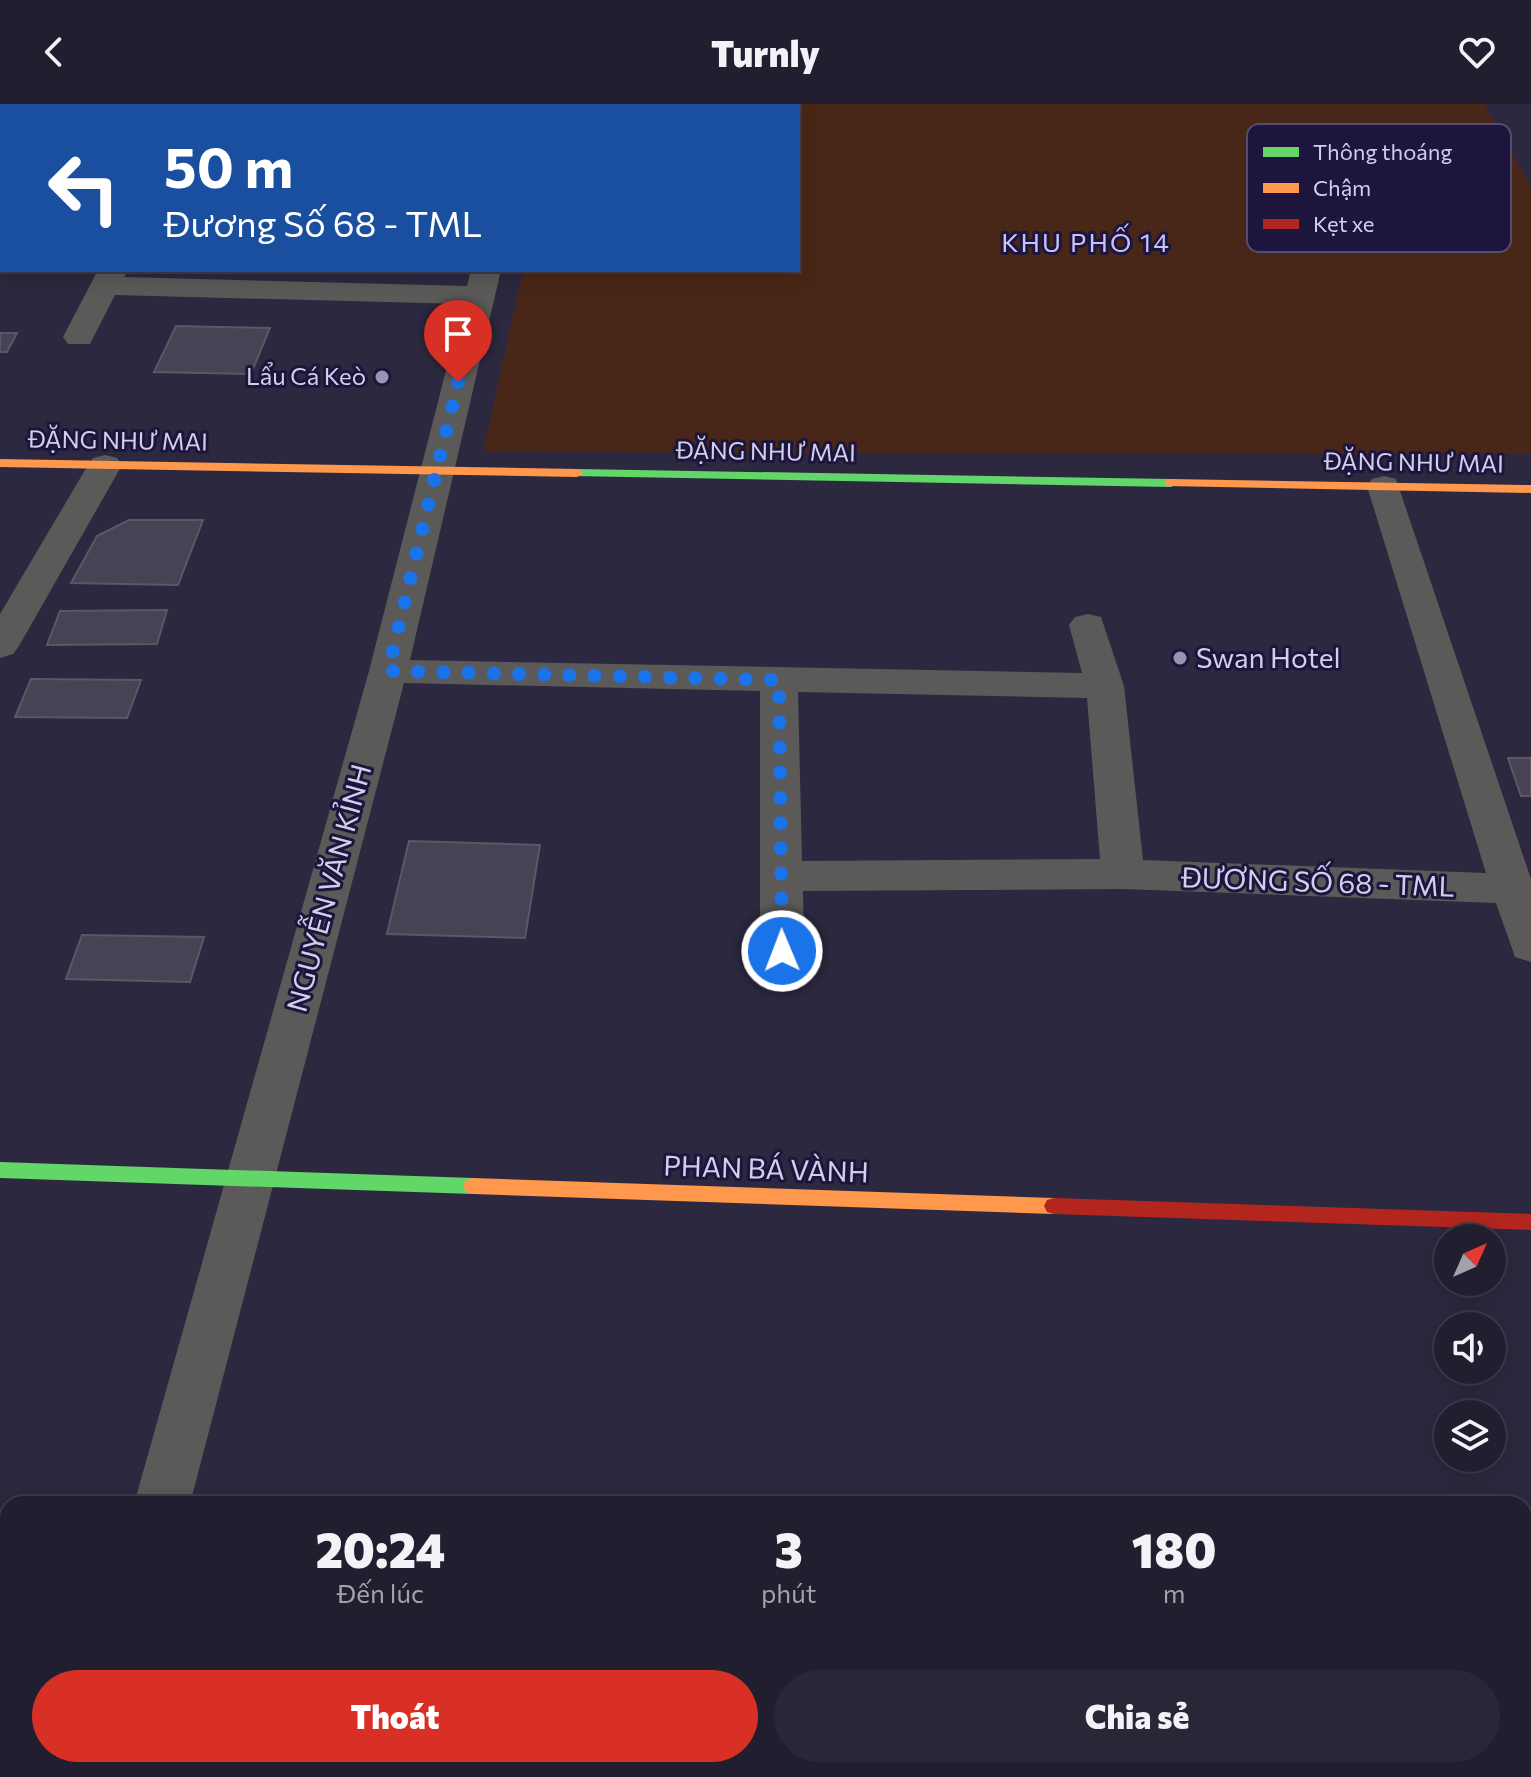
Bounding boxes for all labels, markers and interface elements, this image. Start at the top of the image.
icon: back [32,30,76,74]
text: Turnly [711,30,820,74]
icon: heart [1455,30,1499,74]
legend [1247,124,1511,252]
text: 50 m [164,131,293,200]
icon: left [32,136,136,240]
text: Thông thoáng [1313,138,1452,165]
text: Chậm [1313,174,1371,201]
text: Đương Số 68 - TML [164,200,482,244]
text: Kẹt xe [1313,210,1374,237]
district label: KHU PHỐ 14 [1001,223,1171,257]
pin [424,300,492,382]
icon: arrive [436,312,480,356]
place label: Lẩu Cá Keò [246,361,366,390]
marker: Lẩu Cá Keò [373,368,391,386]
street label: ĐẶNG NHƯ MAI [27,423,208,456]
street label: ĐẶNG NHƯ MAI [675,434,856,467]
street label: ĐẶNG NHƯ MAI [1323,445,1504,478]
place label: Swan Hotel [1196,640,1341,674]
marker: Swan Hotel [1171,649,1189,667]
street label: NGUYỄN VĂN KỈNH [276,759,377,1015]
street label: ĐƯƠNG SỐ 68 - TML [1180,856,1455,903]
position arrow [740,909,824,993]
street label: PHAN BÁ VÀNH [663,1147,869,1189]
north arrow [1434,1224,1506,1296]
map controls [1434,1224,1506,1472]
button: sound [1434,1312,1506,1384]
button: layers [1434,1400,1506,1472]
text: 20:24 [315,1519,445,1578]
text: 3 [775,1519,803,1578]
text: 180 [1132,1519,1216,1578]
text: Đến lúc [337,1577,424,1608]
text: phút [761,1577,816,1608]
text: m [1163,1577,1186,1608]
button: Thoát [32,1670,758,1762]
button: Chia sẻ [774,1670,1500,1762]

